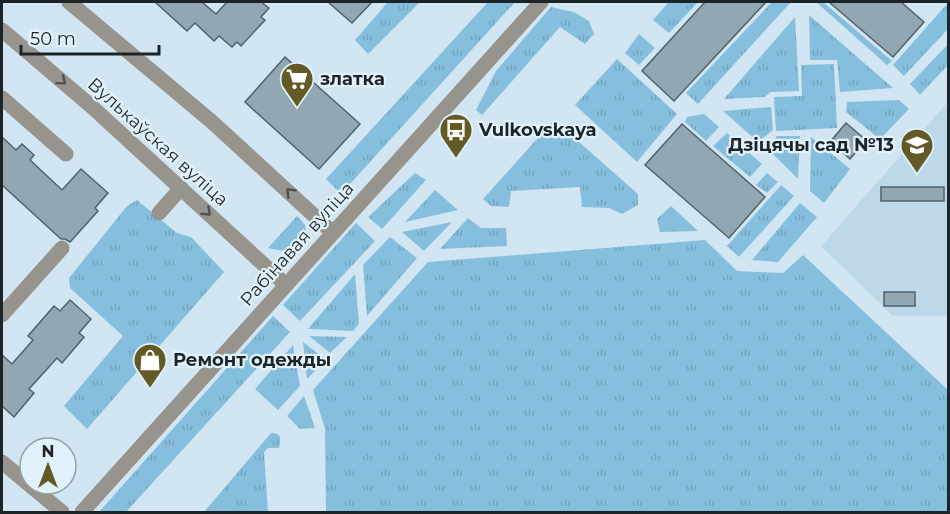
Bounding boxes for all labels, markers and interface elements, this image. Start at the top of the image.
scale bar [21,18,159,56]
text: 50 m [30,28,76,50]
supermarket icon: златка [279,61,315,108]
place label: златка [320,68,385,90]
street label: Вулькаўская вуліца [83,73,233,211]
one-way arrow [55,74,66,85]
bus stop icon: Vulkovskaya [438,112,474,159]
place label: Vulkovskaya [478,119,597,141]
school or university icon: Дзіцячы сад №13 [899,127,935,174]
place label: Дзіцячы сад №13 [728,134,894,156]
street label: Рабінавая вуліца [236,178,358,310]
one-way arrow [286,189,297,200]
one-way arrow [200,205,211,216]
shop icon: Ремонт одежды [132,342,168,389]
place label: Ремонт одежды [173,349,331,371]
north arrow [18,436,78,496]
text: N [42,442,54,461]

